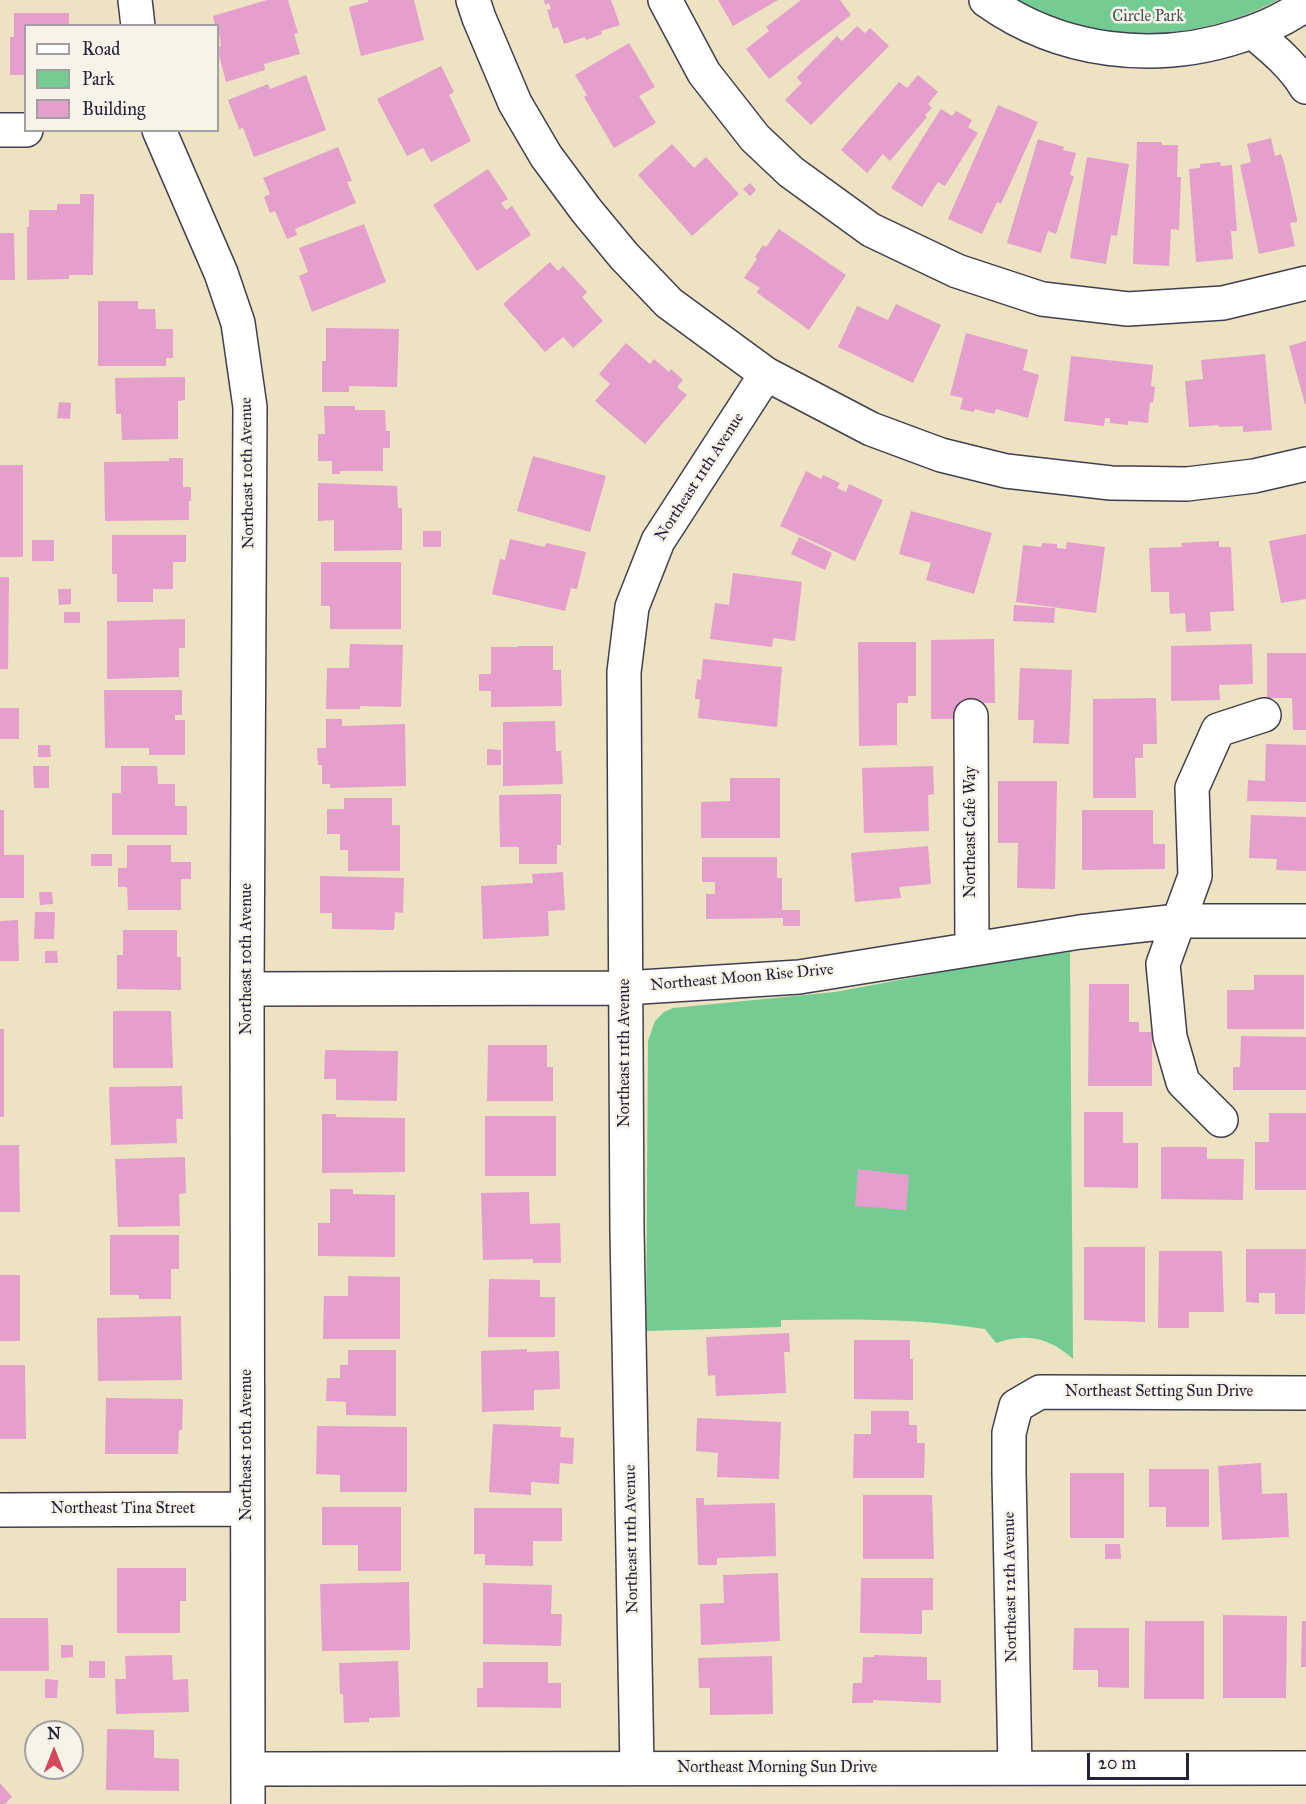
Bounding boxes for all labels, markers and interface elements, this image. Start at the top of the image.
park label: Circle Park [1112,7,1184,27]
legend [24,24,219,132]
text: Road [82,38,120,60]
text: Park [82,68,115,90]
text: Building [82,98,145,120]
street label: Northeast 10th Avenue [237,397,259,549]
street label: Northeast 11th Avenue [651,409,749,545]
street label: Northeast Cafe Way [961,766,981,898]
street label: Northeast 10th Avenue [237,883,257,1035]
street label: Northeast Moon Rise Drive [650,960,834,996]
street label: Northeast 11th Avenue [615,979,635,1127]
street label: Northeast 10th Avenue [237,1369,257,1521]
street label: Northeast Setting Sun Drive [1065,1382,1253,1402]
street label: Northeast 11th Avenue [621,1464,643,1614]
street label: Northeast Tina Street [51,1499,195,1519]
street label: Northeast 12th Avenue [1000,1512,1022,1662]
north arrow [24,1720,84,1780]
text: N [47,1724,61,1743]
scale bar [1090,1741,1192,1779]
text: 20 m [1098,1752,1136,1774]
street label: Northeast Morning Sun Drive [677,1758,877,1778]

